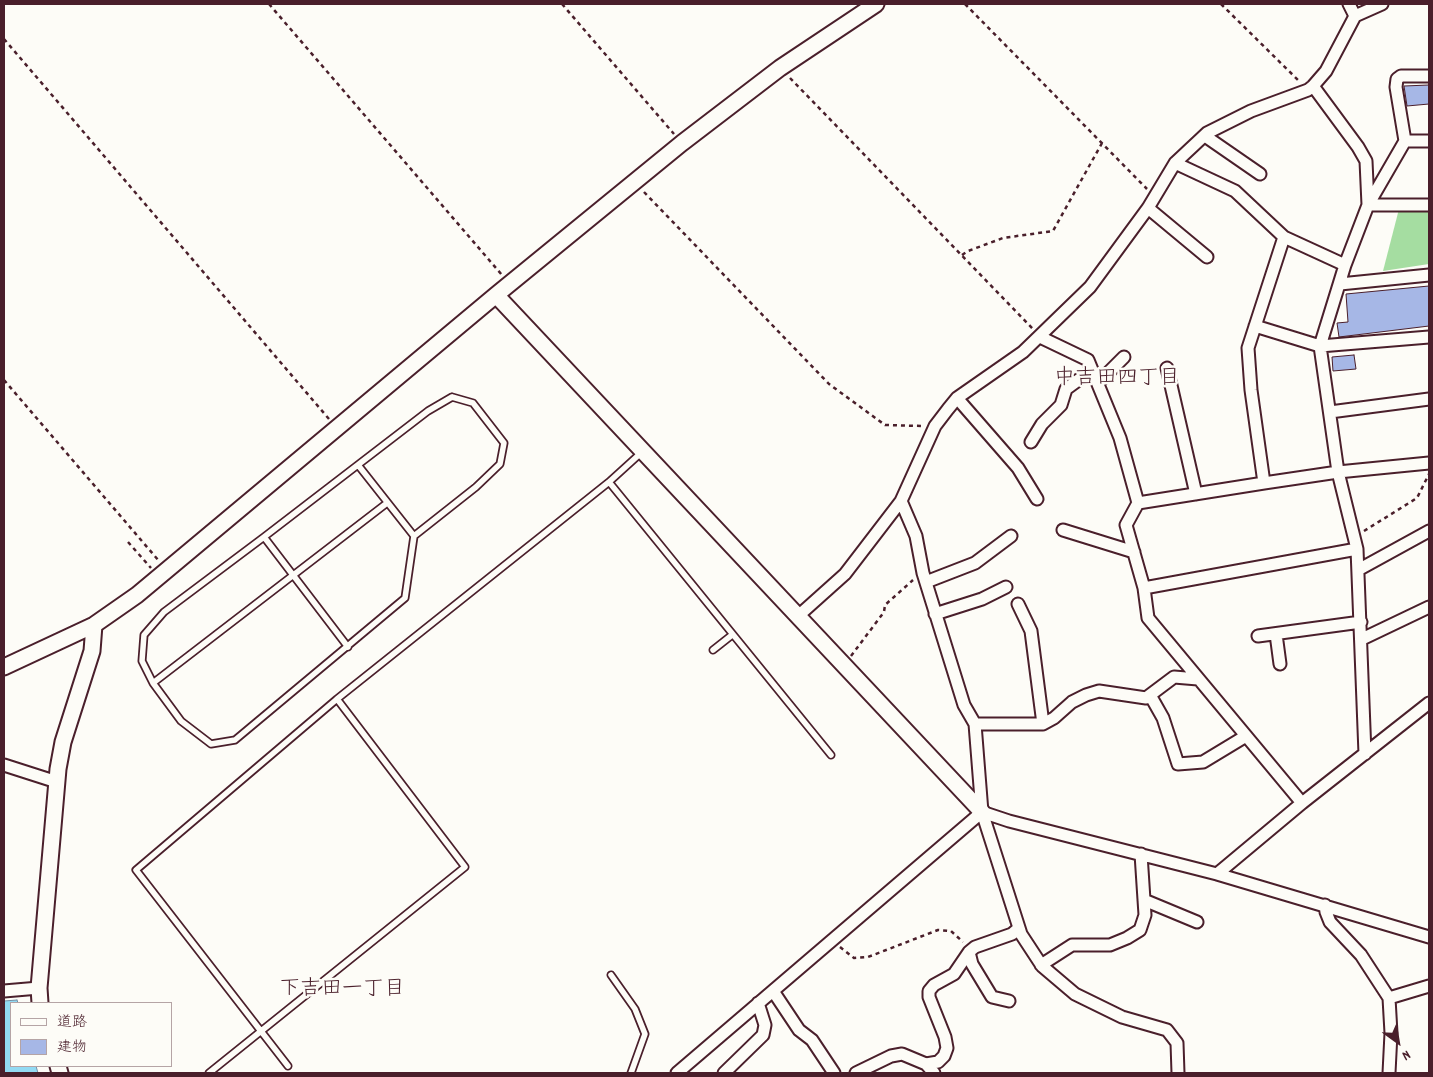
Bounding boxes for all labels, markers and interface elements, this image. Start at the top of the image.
district label: 中吉田四丁目 [1054,367,1180,393]
district label: 下吉田一丁目 [279,978,405,1004]
legend [10,1002,172,1067]
text: 道路 [57,1012,87,1034]
north arrow [1373,1017,1423,1067]
text: 建物 [57,1037,87,1059]
text: N [1398,1044,1414,1065]

